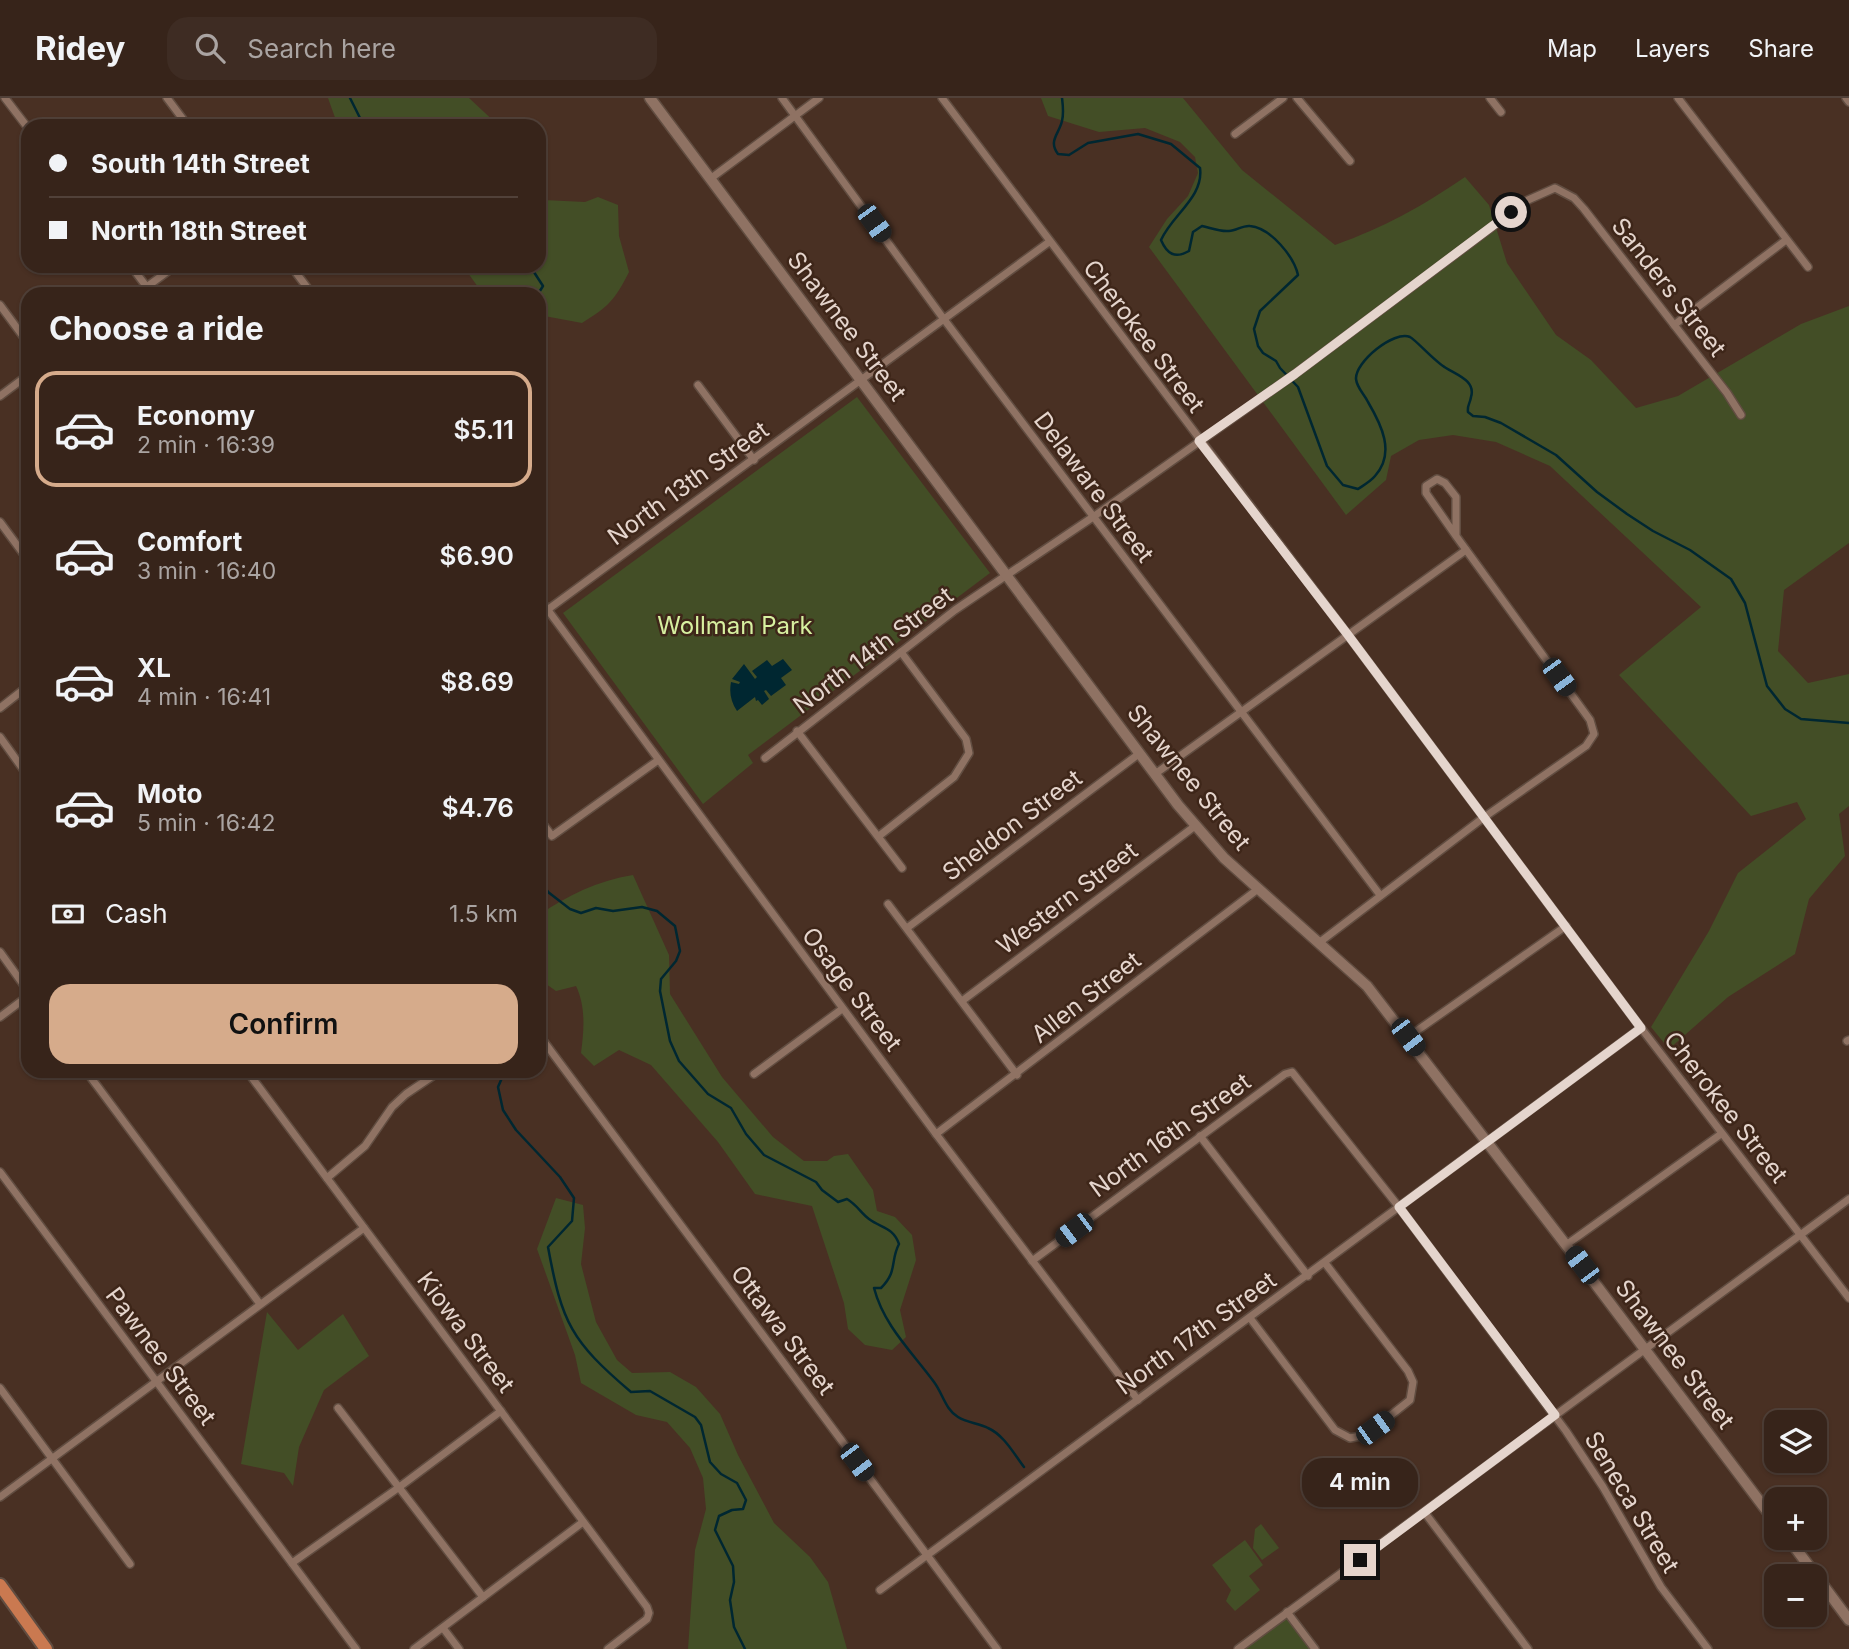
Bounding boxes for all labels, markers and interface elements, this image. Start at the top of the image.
search box [167,17,657,80]
text: Ridey [35,28,125,68]
icon: search [191,29,229,67]
text: Search here [247,33,396,64]
text: Map [1547,34,1597,63]
text: Layers [1635,34,1710,63]
text: Share [1748,34,1814,63]
text: South 14th Street [91,148,310,179]
route start [1495,196,1527,228]
car [854,200,895,246]
street label: Sanders Street [1606,212,1732,362]
text: North 18th Street [91,215,307,246]
street label: Shawnee Street [781,246,913,406]
street label: Cherokee Street [1077,254,1211,418]
text: Choose a ride [49,309,264,348]
icon: car [53,398,116,461]
text: Economy [137,400,255,431]
street label: Delaware Street [1028,406,1160,568]
text: $5.11 [453,414,514,445]
street label: North 13th Street [602,415,774,551]
text: 2 min · 16:39 [137,431,275,459]
icon: car [53,524,116,587]
text: Comfort [137,526,242,557]
text: $6.90 [439,540,514,571]
text: 3 min · 16:40 [137,557,276,585]
street label: North 14th Street [787,580,959,719]
park label: Wollman Park [657,611,813,640]
icon: car [53,650,116,713]
text: XL [137,652,171,683]
car [1539,654,1580,700]
text: $8.69 [440,666,514,697]
text: 4 min · 16:41 [137,683,271,711]
street label: Shawnee Street [1121,698,1257,856]
street label: Sheldon Street [937,763,1088,887]
icon: car [53,776,116,839]
text: Moto [137,778,202,809]
text: $4.76 [442,792,514,823]
text: 5 min · 16:42 [137,809,275,837]
street label: Western Street [991,836,1143,960]
icon: cash [49,895,87,933]
text: Cash [105,898,168,929]
text: 1.5 km [449,900,518,928]
street label: Osage Street [796,921,908,1057]
street label: Allen Street [1026,945,1147,1049]
button: Confirm [49,984,518,1064]
car [1387,1014,1430,1060]
street label: Cherokee Street [1658,1026,1794,1188]
street label: North 16th Street [1084,1067,1256,1203]
car [1051,1209,1098,1251]
car [1561,1242,1604,1288]
street label: Ottawa Street [725,1260,841,1401]
street label: North 17th Street [1110,1265,1282,1401]
street label: Kiowa Street [411,1266,521,1398]
street label: Shawnee Street [1609,1274,1741,1434]
street label: Pawnee Street [100,1281,222,1431]
car [1352,1407,1399,1449]
map controls [1764,1410,1827,1627]
button: layers [1764,1410,1827,1473]
street label: Seneca Street [1579,1426,1686,1578]
car [836,1439,879,1485]
callout: 4 min [1302,1458,1418,1508]
text: 4 min [1329,1468,1391,1496]
button: + [1764,1487,1827,1550]
route end [1344,1544,1376,1576]
button: − [1764,1564,1827,1627]

